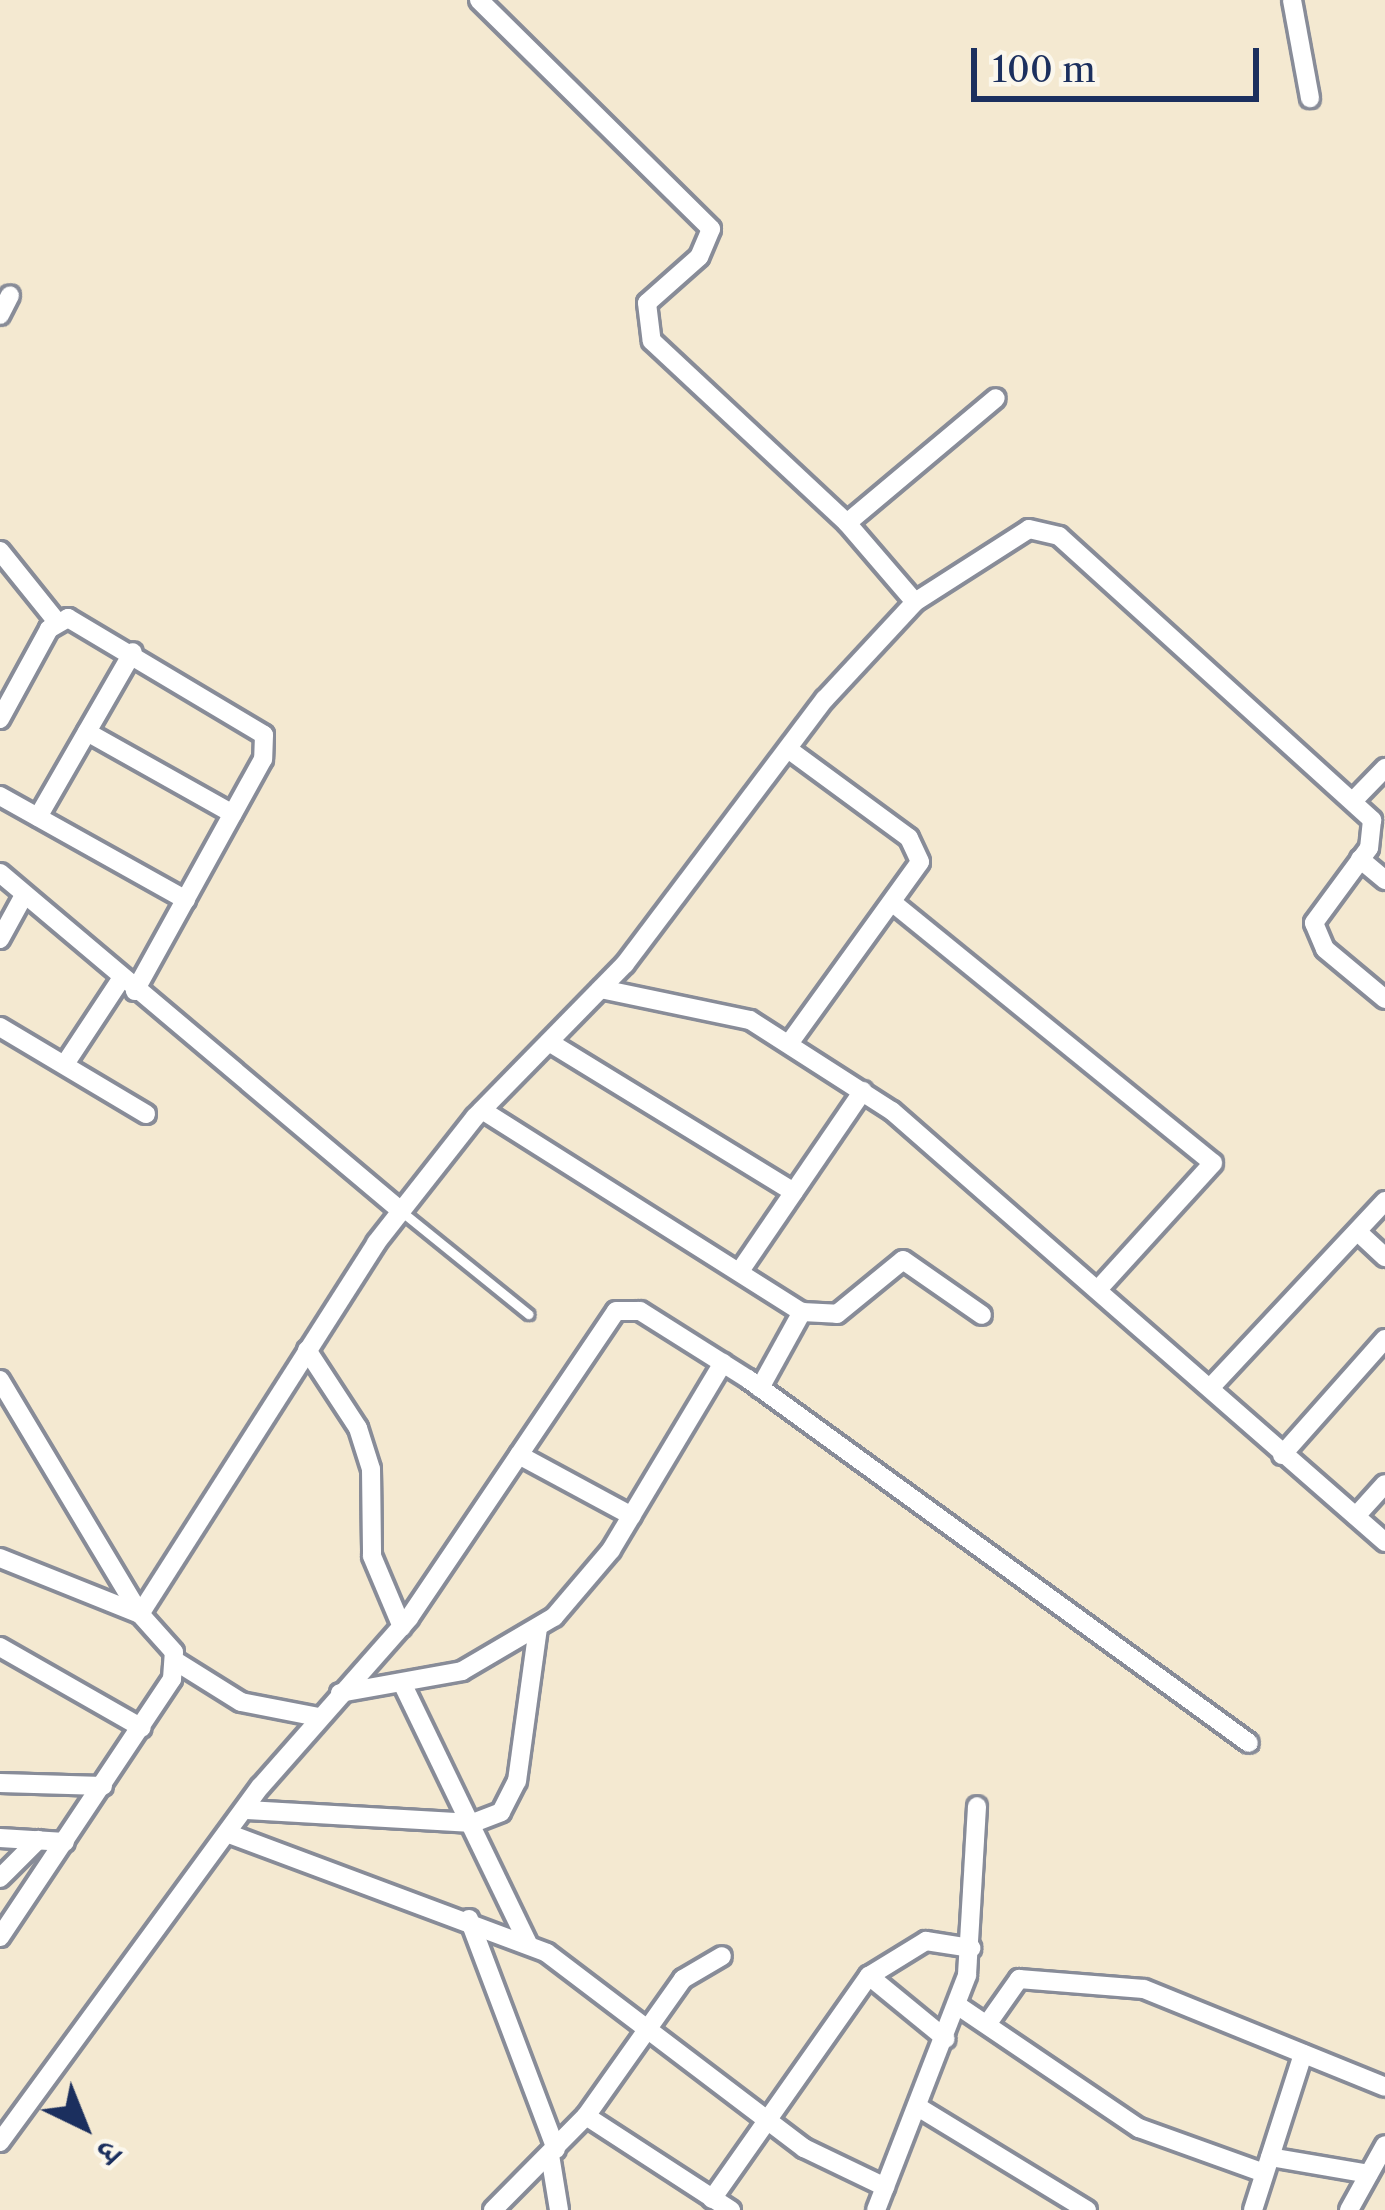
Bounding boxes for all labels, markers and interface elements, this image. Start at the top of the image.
scale bar [977,24,1265,98]
text: 100 m [992,47,1096,91]
north arrow [24,2066,144,2186]
text: उ [89,2132,129,2173]

